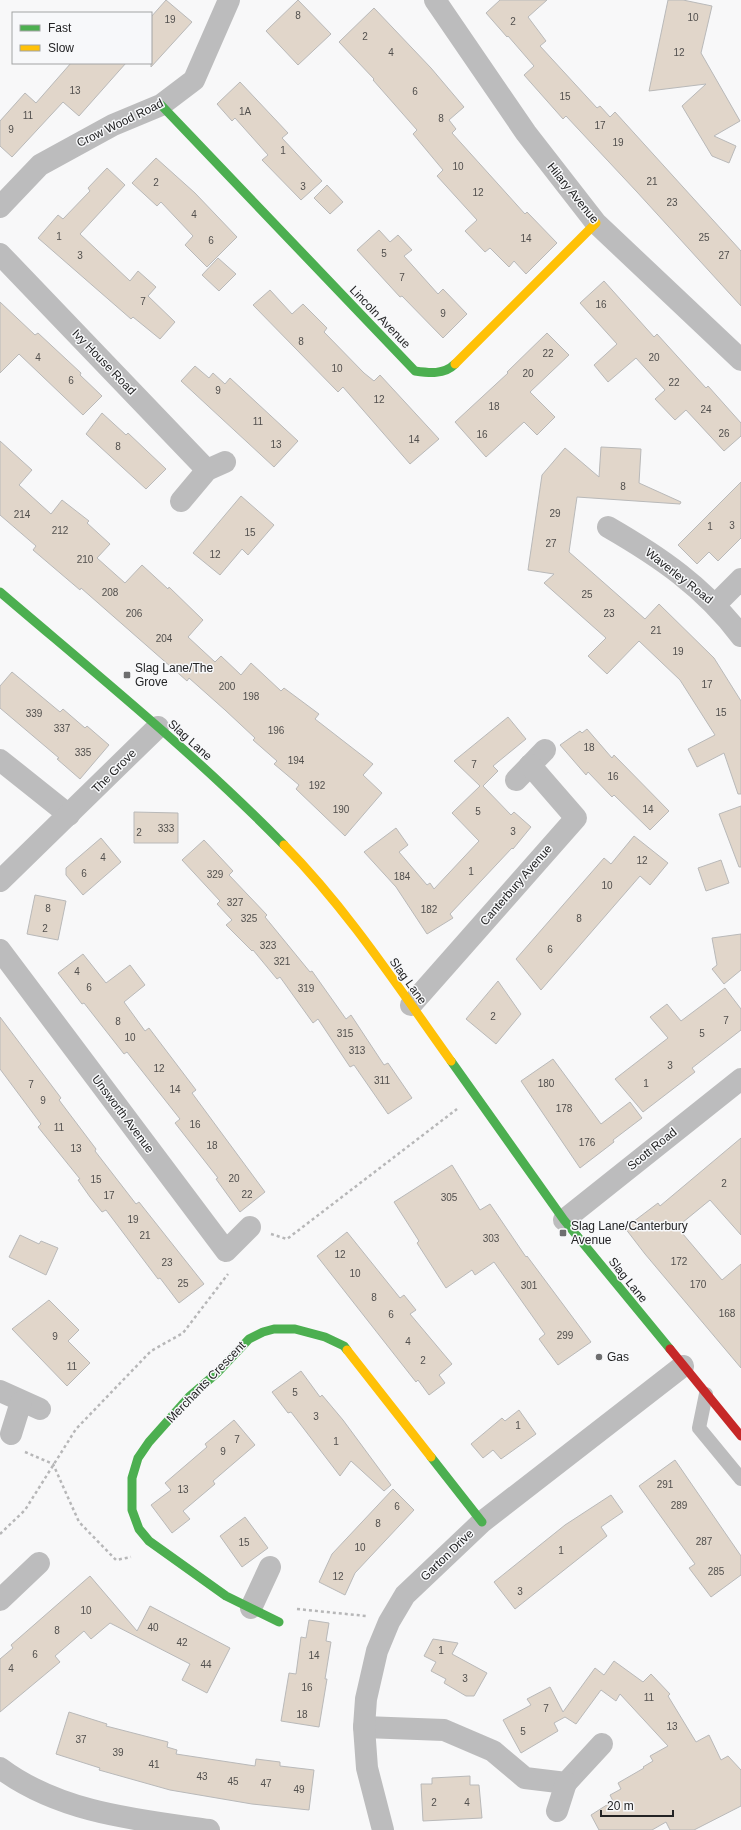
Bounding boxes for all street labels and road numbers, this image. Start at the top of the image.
street label: Crow Wood Road [74,96,166,150]
street label: Hilary Avenue [544,160,602,226]
street label: Lincoln Avenue [347,283,413,351]
street label: Ivy House Road [69,326,139,398]
street label: Waverley Road [643,545,715,607]
street label: Slag Lane [165,717,215,764]
street label: The Grove [89,746,139,796]
street label: Canterbury Avenue [477,841,555,928]
street label: Slag Lane [386,955,430,1007]
street label: Unsworth Avenue [89,1072,157,1156]
street label: Scott Road [625,1125,679,1173]
street label: Slag Lane [606,1255,651,1306]
street label: Merchants Crescent [164,1338,249,1425]
street label: Garton Drive [418,1526,477,1584]

